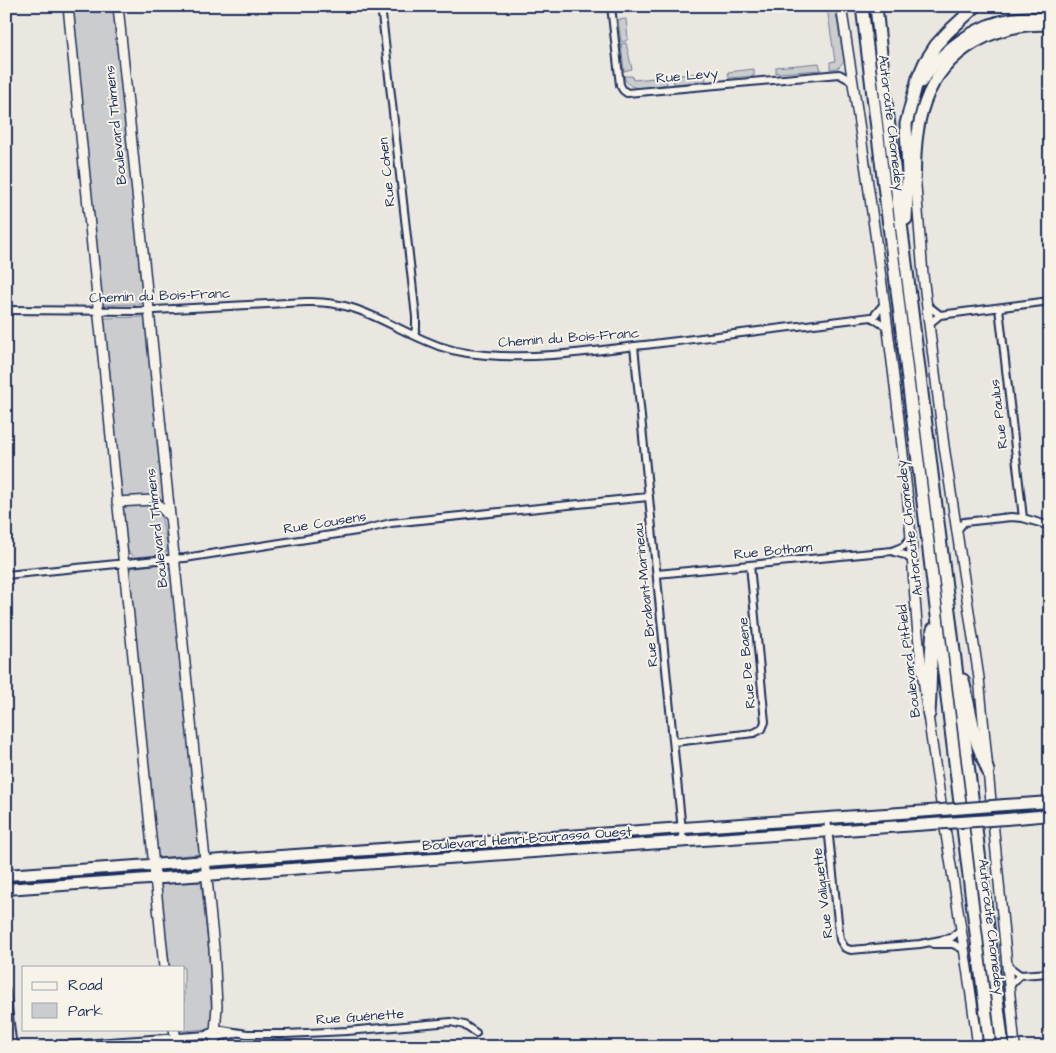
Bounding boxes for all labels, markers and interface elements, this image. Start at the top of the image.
street label: Autoroute Chomedey [873,54,909,192]
street label: Rue Levy [655,63,719,89]
street label: Boulevard Thimens [100,64,132,186]
street label: Rue Cohen [373,136,401,208]
street label: Chemin du Bois-Franc [89,284,231,308]
street label: Chemin du Bois-Franc [498,323,640,353]
street label: Rue Paulus [985,378,1013,450]
street label: Autoroute Chomedey [892,459,928,597]
street label: Boulevard Thimens [141,467,173,589]
street label: Rue Cousens [282,507,368,539]
street label: Rue Brabant-Marineau [629,522,663,668]
street label: Rue Botham [733,537,813,565]
street label: Boulevard Pitfield [892,603,926,719]
street label: Rue De Baene [733,616,761,710]
street label: Boulevard Henri-Bourassa Ouest [421,822,633,856]
street label: Rue Valiquette [807,846,838,940]
street label: Autoroute Chomedey [973,858,1009,996]
legend [22,966,185,1030]
text: Road [68,975,103,996]
text: Park [68,1001,103,1022]
street label: Rue Guénette [315,1004,405,1030]

